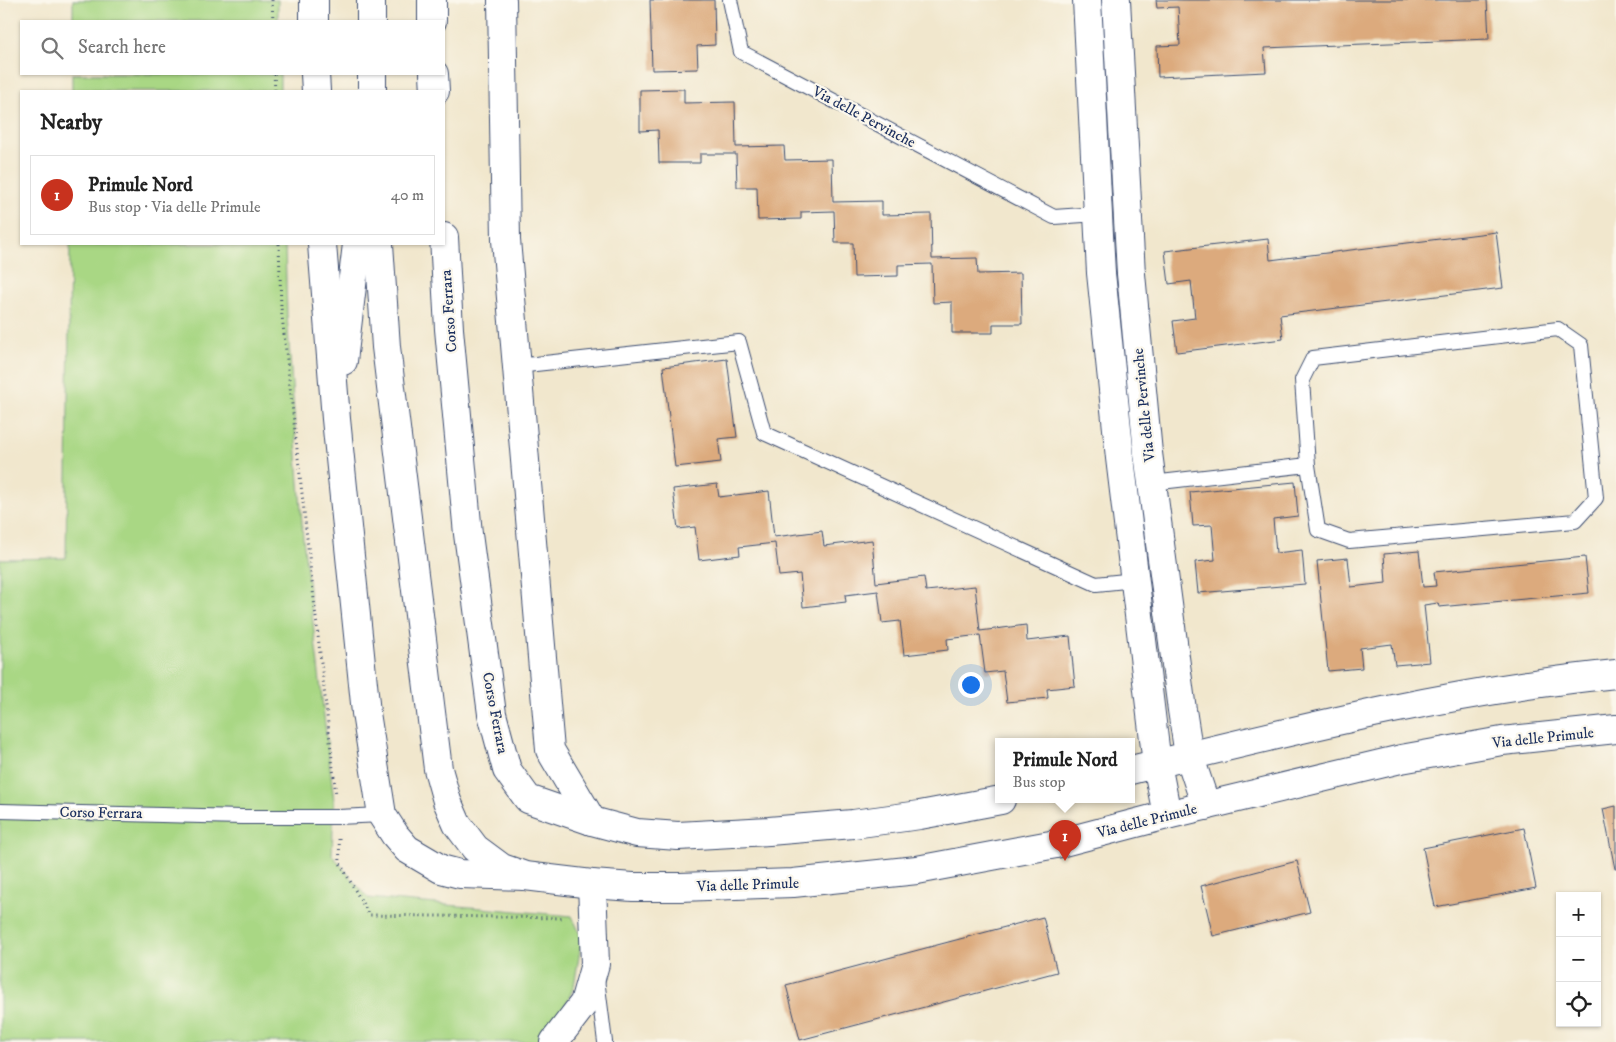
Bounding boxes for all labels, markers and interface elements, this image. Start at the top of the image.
search box [20,20,445,75]
icon: search [38,34,66,62]
text: Search here [78,36,166,59]
street label: Via delle Pervinche [808,81,919,152]
text: Nearby [40,110,102,136]
text: Primule Nord [88,174,193,197]
text: 1 [54,185,60,205]
text: 40 m [391,185,424,205]
text: Bus stop · Via delle Primule [88,197,261,217]
street label: Corso Ferrara [437,268,461,353]
street label: Via delle Pervinche [1129,347,1160,464]
street label: Corso Ferrara [478,671,512,756]
your location [958,672,984,698]
street label: Via delle Primule [1490,723,1595,753]
popup [995,738,1135,803]
text: Primule Nord [1013,749,1117,772]
text: Bus stop [1013,772,1066,792]
street label: Via delle Primule [1094,799,1199,843]
street label: Corso Ferrara [59,803,143,823]
pin: 1 [1049,820,1081,861]
street label: Via delle Primule [696,874,799,896]
map controls [1556,892,1601,1027]
button: + [1556,892,1601,937]
button: − [1556,937,1601,982]
button: locate [1556,982,1601,1027]

